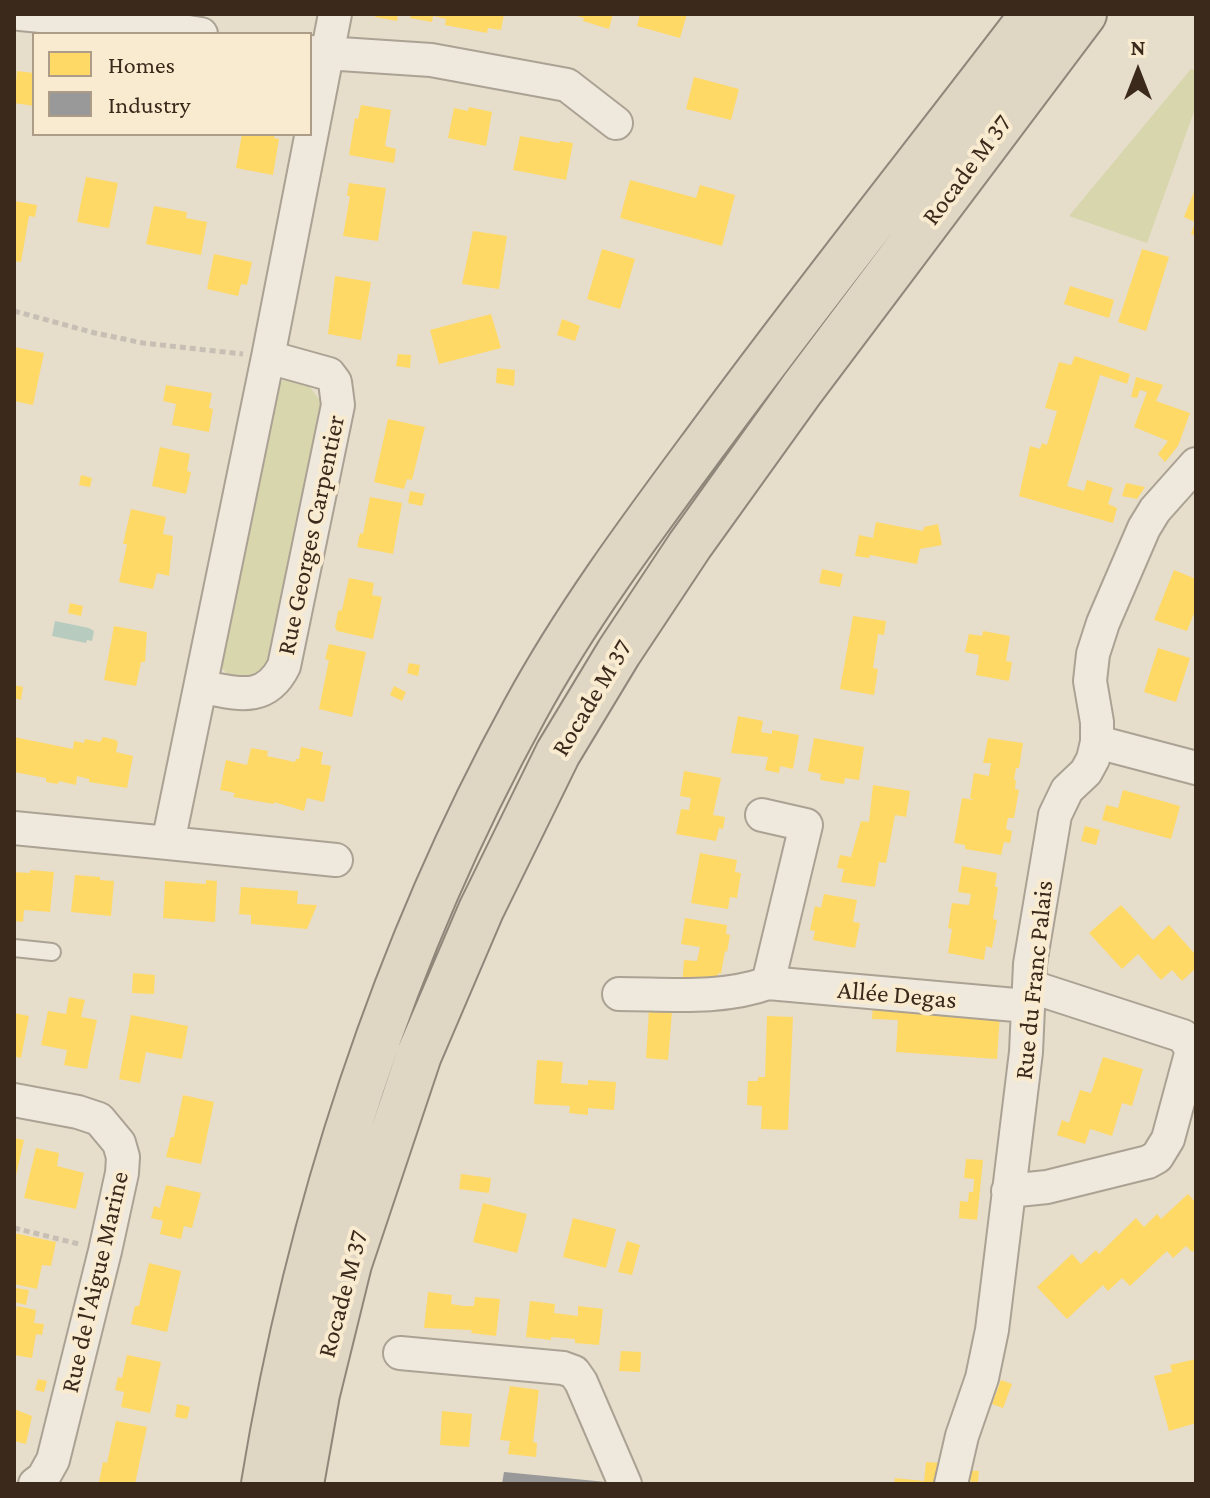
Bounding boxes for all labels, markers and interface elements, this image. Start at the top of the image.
legend [32,32,312,136]
north arrow [1098,32,1178,112]
text: N [1131,35,1146,60]
text: Homes [108,51,175,78]
text: Industry [108,91,191,118]
street label: Rocade M 37 [915,109,1019,231]
street label: Rue Georges Carpentier [270,412,352,658]
street label: Rocade M 37 [545,634,639,762]
street label: Rue du Franc Palais [1008,879,1060,1081]
street label: Allée Degas [836,974,958,1016]
street label: Rue de l'Aigue Marine [54,1168,136,1396]
street label: Rocade M 37 [311,1227,375,1361]

